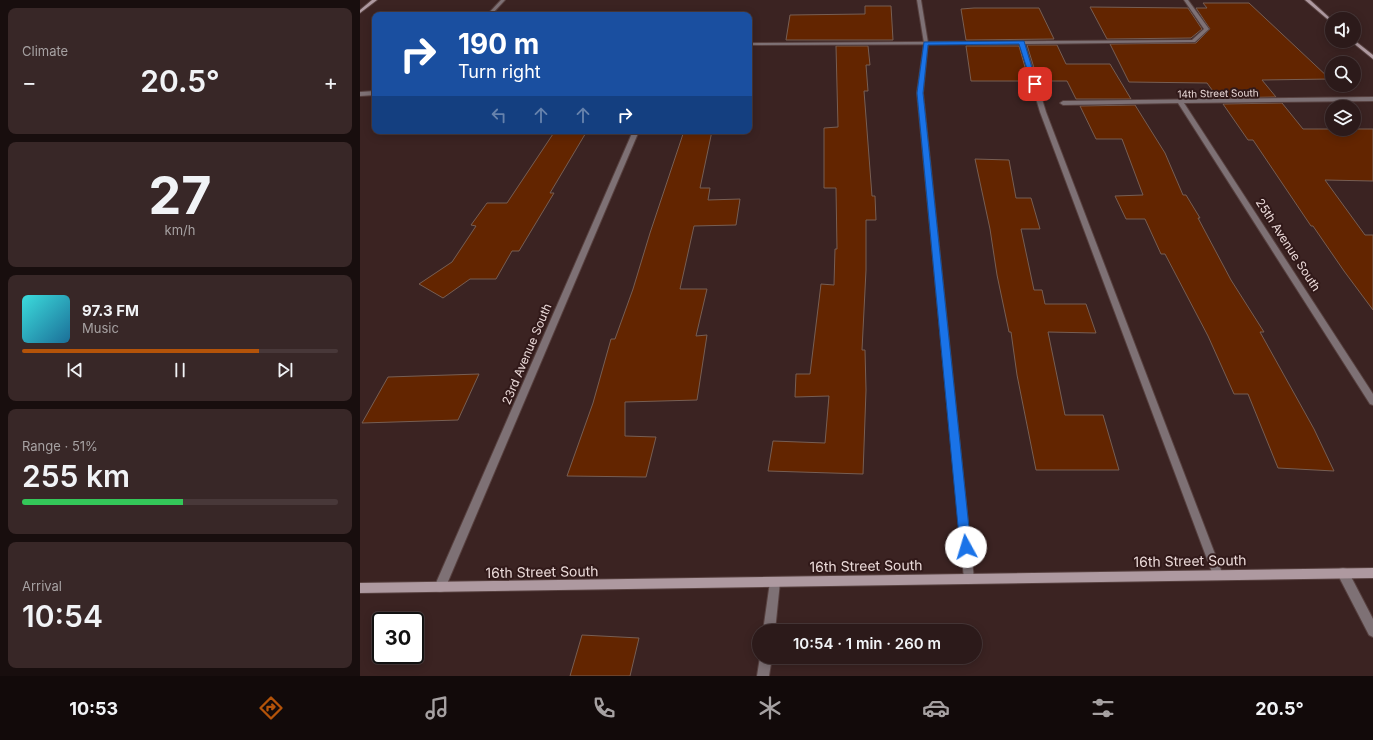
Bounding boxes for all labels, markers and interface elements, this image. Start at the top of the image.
map controls [1325,12,1361,136]
button: sound [1325,12,1361,48]
text: 190 m [458,27,539,61]
icon: right [392,28,444,80]
text: Climate [22,43,68,59]
button: search [1325,56,1361,92]
text: Turn right [458,61,541,82]
text: 20.5° [140,63,220,99]
pin [1018,67,1052,101]
text: − [22,69,37,95]
text: + [323,69,338,95]
icon: arrive [1024,73,1046,95]
street label: 14th Street South [1177,86,1259,100]
button: layers [1325,100,1361,136]
icon: left [488,104,510,126]
icon: ahead [530,104,552,126]
icon: ahead [572,104,594,126]
icon: right [614,104,636,126]
text: 27 [149,164,212,227]
street label: 25th Avenue South [1253,196,1324,294]
text: km/h [165,222,195,238]
text: 97.3 FM [82,301,139,320]
street label: 23rd Avenue South [498,301,555,407]
text: Music [82,320,119,336]
icon: previous [64,359,86,381]
icon: pause [169,359,191,381]
icon: next [274,359,296,381]
text: Range · 51% [22,438,98,454]
text: 255 km [22,458,130,494]
position arrow [945,526,987,568]
street label: 16th Street South [1133,551,1247,570]
street label: 16th Street South [809,556,923,575]
street label: 16th Street South [485,562,599,581]
text: Arrival [22,578,62,594]
text: 10:54 [22,598,103,634]
speed limit sign: 30 [372,612,424,664]
text: 10:54 · 1 min · 260 m [793,634,941,653]
icon: directions [257,694,285,722]
icon: music [423,694,451,722]
icon: phone [590,694,618,722]
icon: climate [756,694,784,722]
icon: car [922,694,950,722]
icon: filters [1089,694,1117,722]
text: 10:53 [69,698,118,719]
text: 20.5° [1255,698,1304,719]

